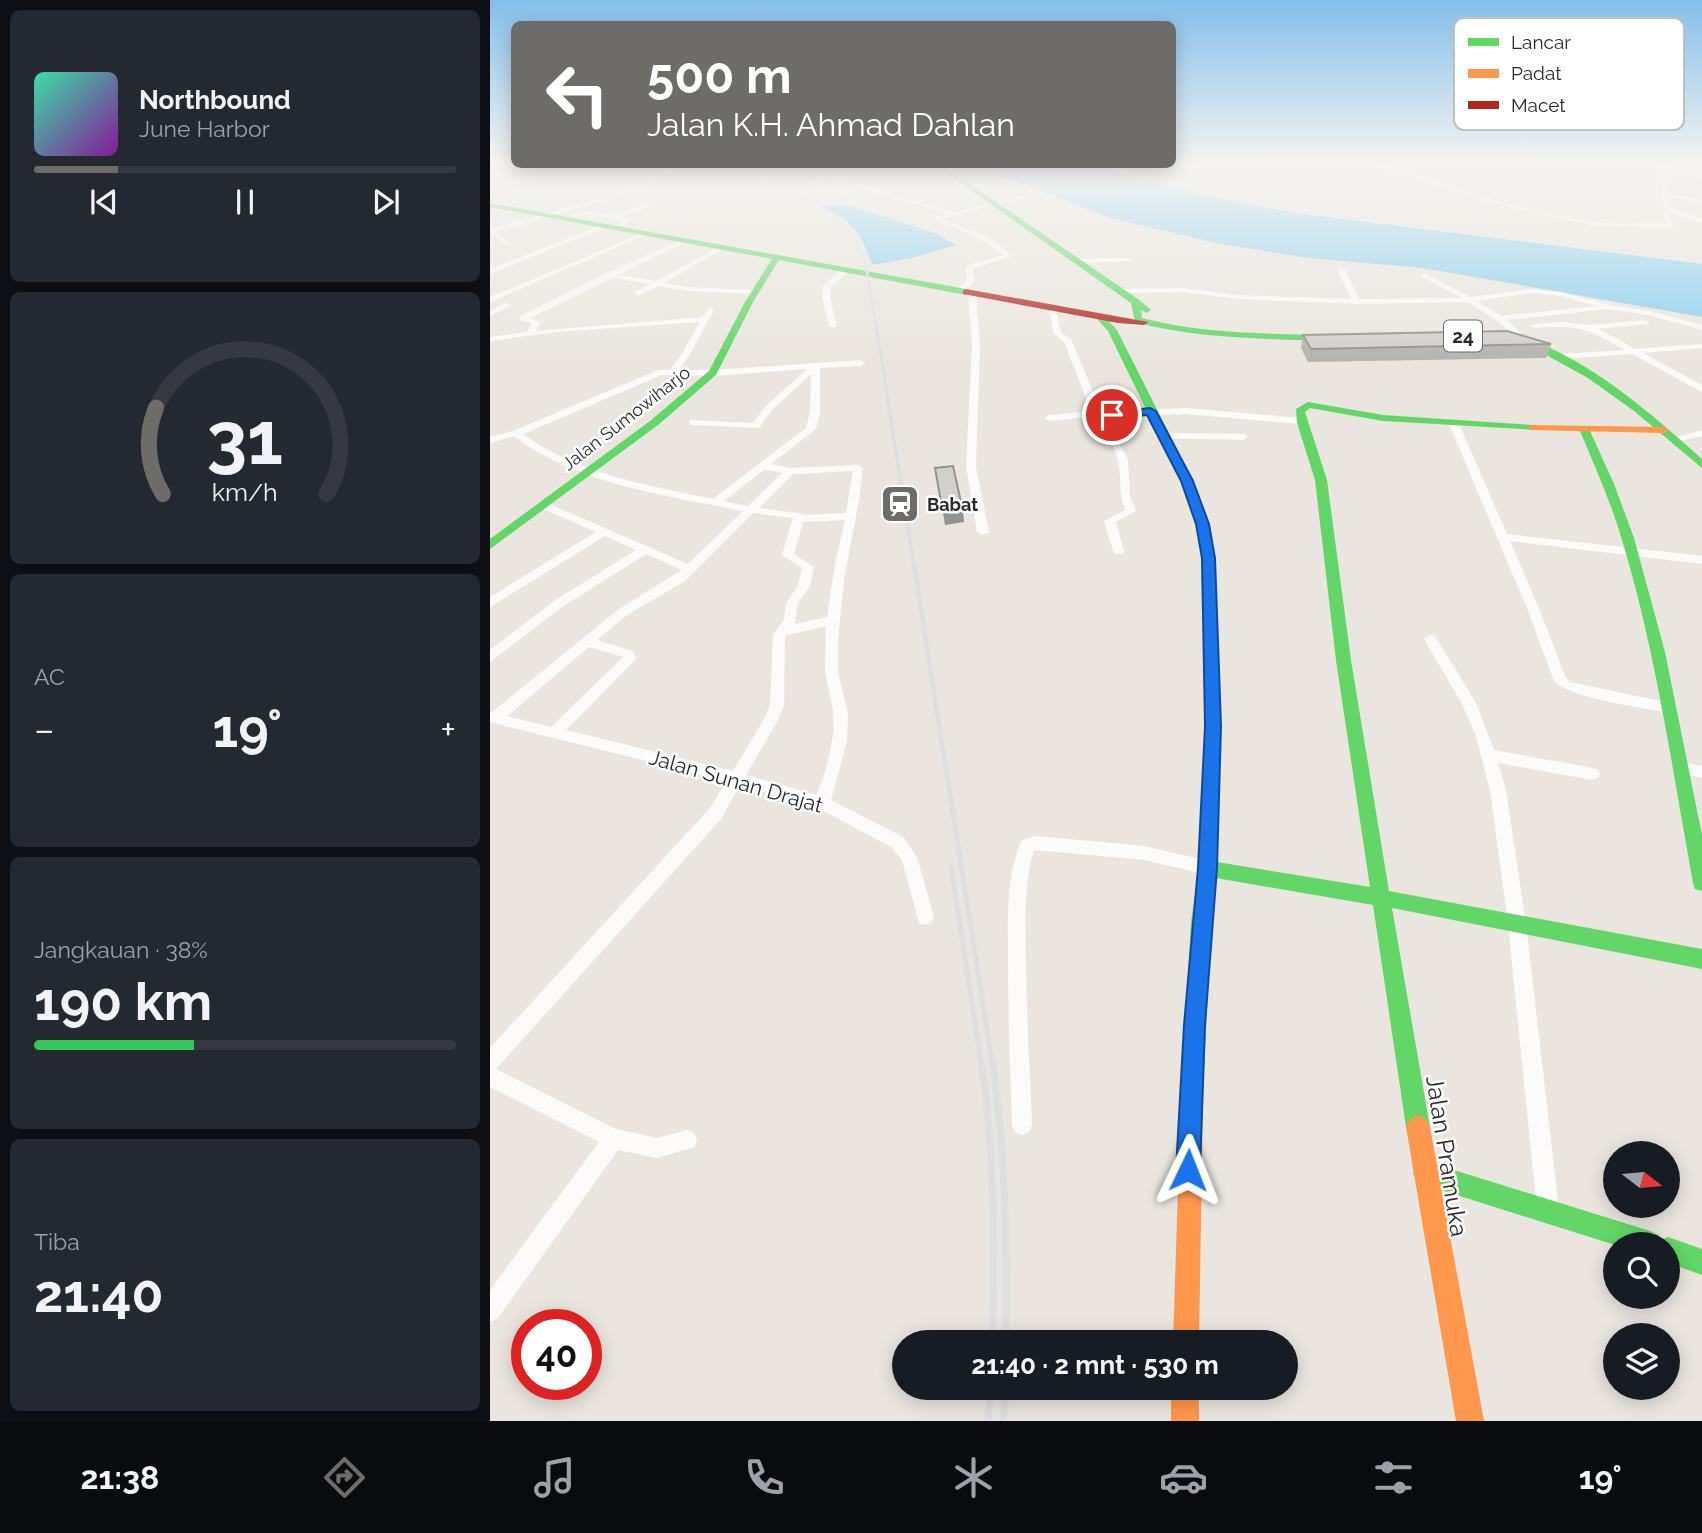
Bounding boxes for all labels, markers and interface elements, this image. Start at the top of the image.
legend [1454,18,1684,130]
text: Lancar [1511,31,1571,53]
text: 500 m [647,47,792,104]
icon: left [532,49,623,140]
text: Padat [1511,62,1562,84]
text: Northbound [139,85,291,115]
text: Macet [1511,94,1566,116]
text: Jalan K.H. Ahmad Dahlan [647,106,1015,143]
text: June Harbor [139,115,270,142]
icon: previous [85,183,123,221]
icon: pause [226,183,264,221]
icon: next [367,183,405,221]
road number: 24 [1444,320,1482,352]
street label: Jalan Sumowiharjo [558,361,694,474]
pin [1082,385,1142,445]
icon: arrive [1093,396,1131,434]
text: 31 [207,397,283,482]
text: km/h [212,477,278,507]
station icon: Babat [879,483,921,525]
place label: Babat [927,494,978,515]
text: AC [34,663,65,690]
text: 19° [213,698,282,759]
text: − [34,707,54,752]
text: + [440,707,456,752]
street label: Jalan Sunan Drajat [646,744,826,818]
text: Jangkauan · 38% [34,936,208,963]
text: 190 km [34,971,212,1032]
street label: Jalan Pramuka [1420,1073,1474,1239]
position arrow [1151,1133,1225,1207]
north arrow [1603,1141,1680,1218]
map controls [1603,1141,1680,1400]
text: Tiba [34,1228,80,1255]
button: search [1603,1232,1680,1309]
text: 21:40 [34,1263,163,1324]
speed limit sign: 40 [511,1309,602,1400]
button: layers [1603,1323,1680,1400]
text: 21:40 · 2 mnt · 530 m [971,1350,1219,1380]
icon: directions [320,1453,369,1502]
icon: music [530,1453,579,1502]
icon: phone [740,1453,789,1502]
icon: climate [949,1453,998,1502]
icon: car [1159,1453,1208,1502]
icon: filters [1369,1453,1418,1502]
text: 21:38 [80,1459,159,1496]
text: 19° [1579,1459,1622,1496]

